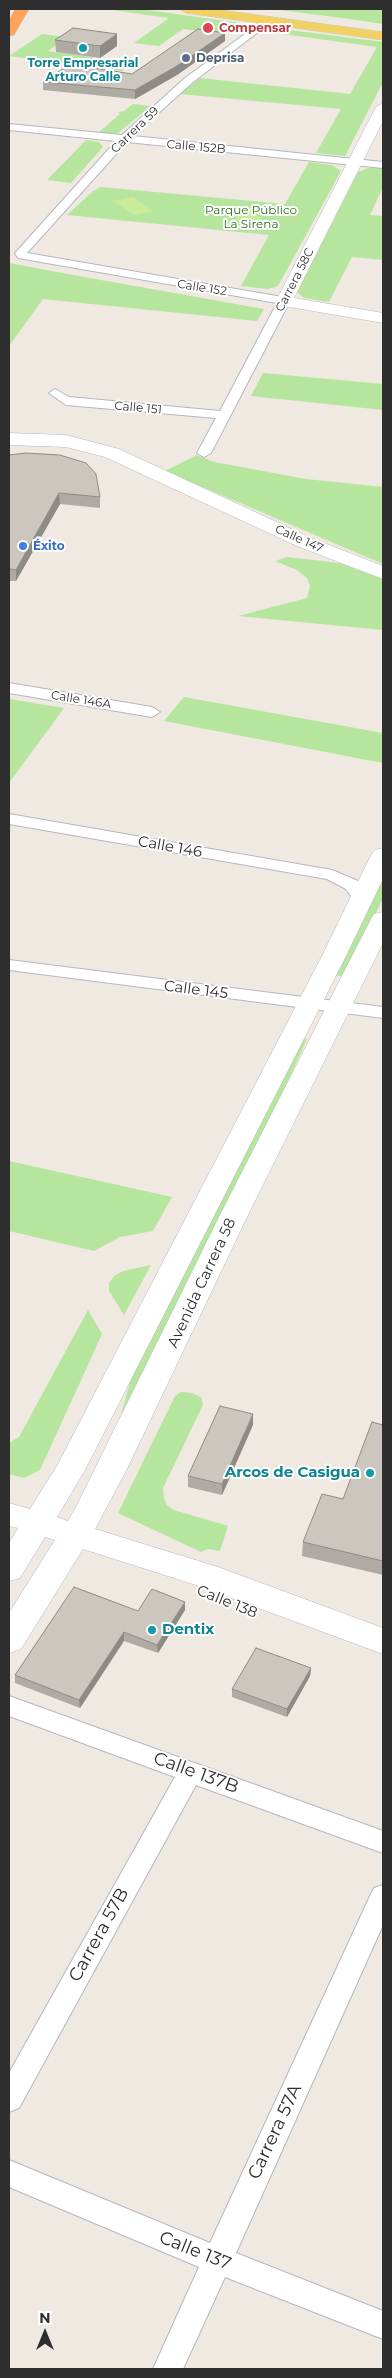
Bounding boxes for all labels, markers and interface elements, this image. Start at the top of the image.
marker: Compensar [201,21,215,35]
place label: Compensar [219,21,291,35]
marker: Torre Empresarial Arturo Calle [77,42,89,54]
place label: Deprisa [196,51,244,65]
marker: Deprisa [180,52,192,64]
place label: Torre Empresarial Arturo Calle [28,56,138,84]
street label: Carrera 59 [108,104,162,156]
street label: Calle 152B [166,137,226,157]
park label: Parque Público La Sirena [205,203,297,231]
street label: Carrera 58C [273,246,317,314]
street label: Calle 152 [176,277,228,299]
street label: Calle 151 [114,399,162,417]
street label: Calle 147 [273,522,325,556]
place label: Éxito [33,539,65,553]
marker: Éxito [17,540,29,552]
street label: Calle 146A [50,688,112,712]
street label: Calle 146 [136,833,204,861]
street label: Calle 145 [163,977,229,1003]
street label: Avenida Carrera 58 [164,1215,240,1351]
place label: Arcos de Casigua [225,1464,360,1482]
marker: Arcos de Casigua [364,1467,376,1479]
street label: Calle 138 [194,1582,260,1622]
place label: Dentix [162,1621,214,1639]
marker: Dentix [146,1624,158,1636]
street label: Calle 137B [150,1748,242,1798]
street label: Carrera 57B [64,1884,134,1986]
street label: Carrera 57A [244,2081,306,2183]
street label: Calle 137 [156,2227,234,2275]
north arrow [20,2308,70,2358]
text: N [39,2309,51,2327]

